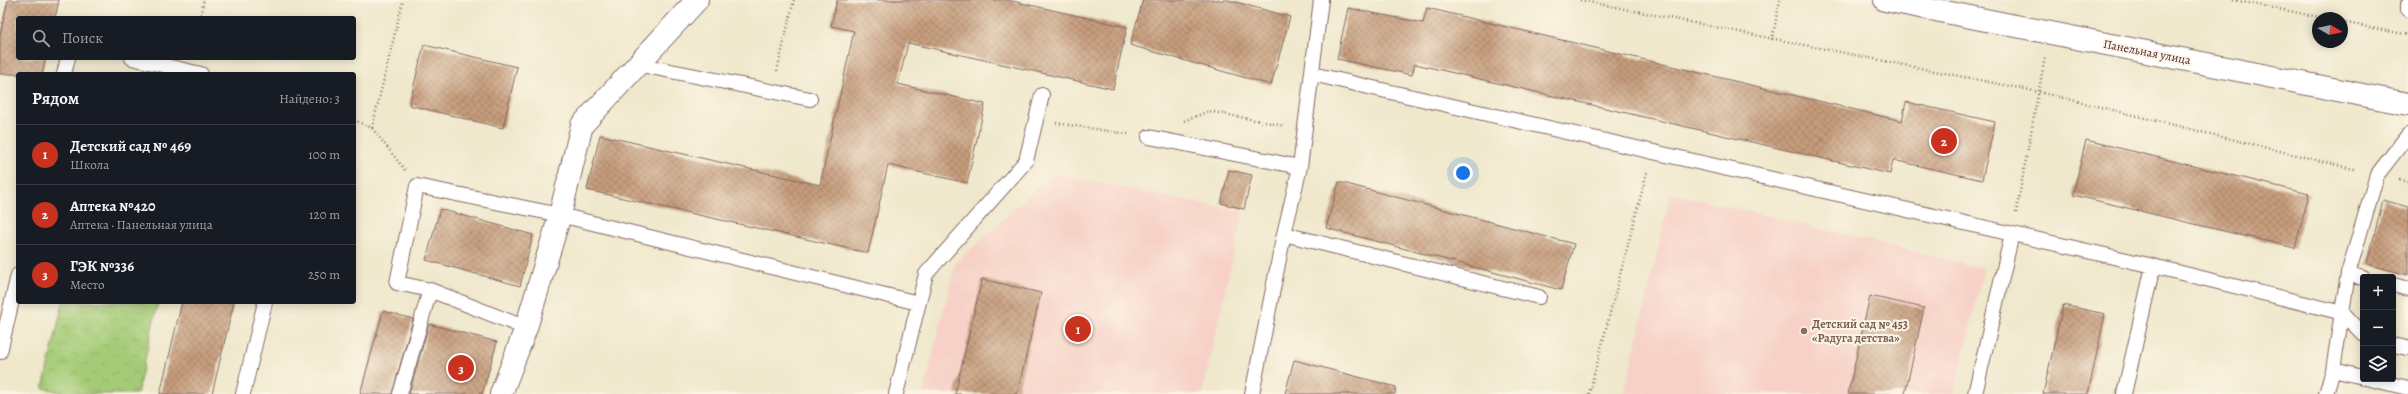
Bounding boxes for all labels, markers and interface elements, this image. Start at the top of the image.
north arrow [2312,12,2348,48]
search box [16,16,356,60]
icon: search [30,27,52,49]
text: Поиск [62,28,103,48]
street label: Панельная улица [2102,36,2193,68]
text: Рядом [32,87,79,110]
text: Найдено: 3 [279,90,340,107]
pin: 2 [1931,126,1957,156]
text: Детский сад № 469 [70,136,191,156]
text: 1 [43,146,47,163]
text: 100 m [308,146,340,163]
text: Школа [70,156,109,173]
your location [1453,163,1473,183]
text: Аптека №420 [70,196,156,216]
text: 2 [42,206,48,223]
text: 120 m [309,206,340,223]
text: Аптека · Панельная улица [70,216,213,233]
text: ГЭК №336 [70,256,134,276]
text: 3 [42,266,48,283]
text: 250 m [308,266,340,283]
map controls [2360,274,2396,382]
button: + [2360,274,2396,310]
text: Место [70,276,105,293]
button: − [2360,310,2396,346]
pin: 1 [1065,314,1091,344]
place label: Детский сад № 453 «Радуга детства» [1812,316,1908,346]
marker: Детский сад № 453 «Радуга детства» [1799,326,1809,336]
button: layers [2360,346,2396,382]
pin: 3 [448,353,474,383]

